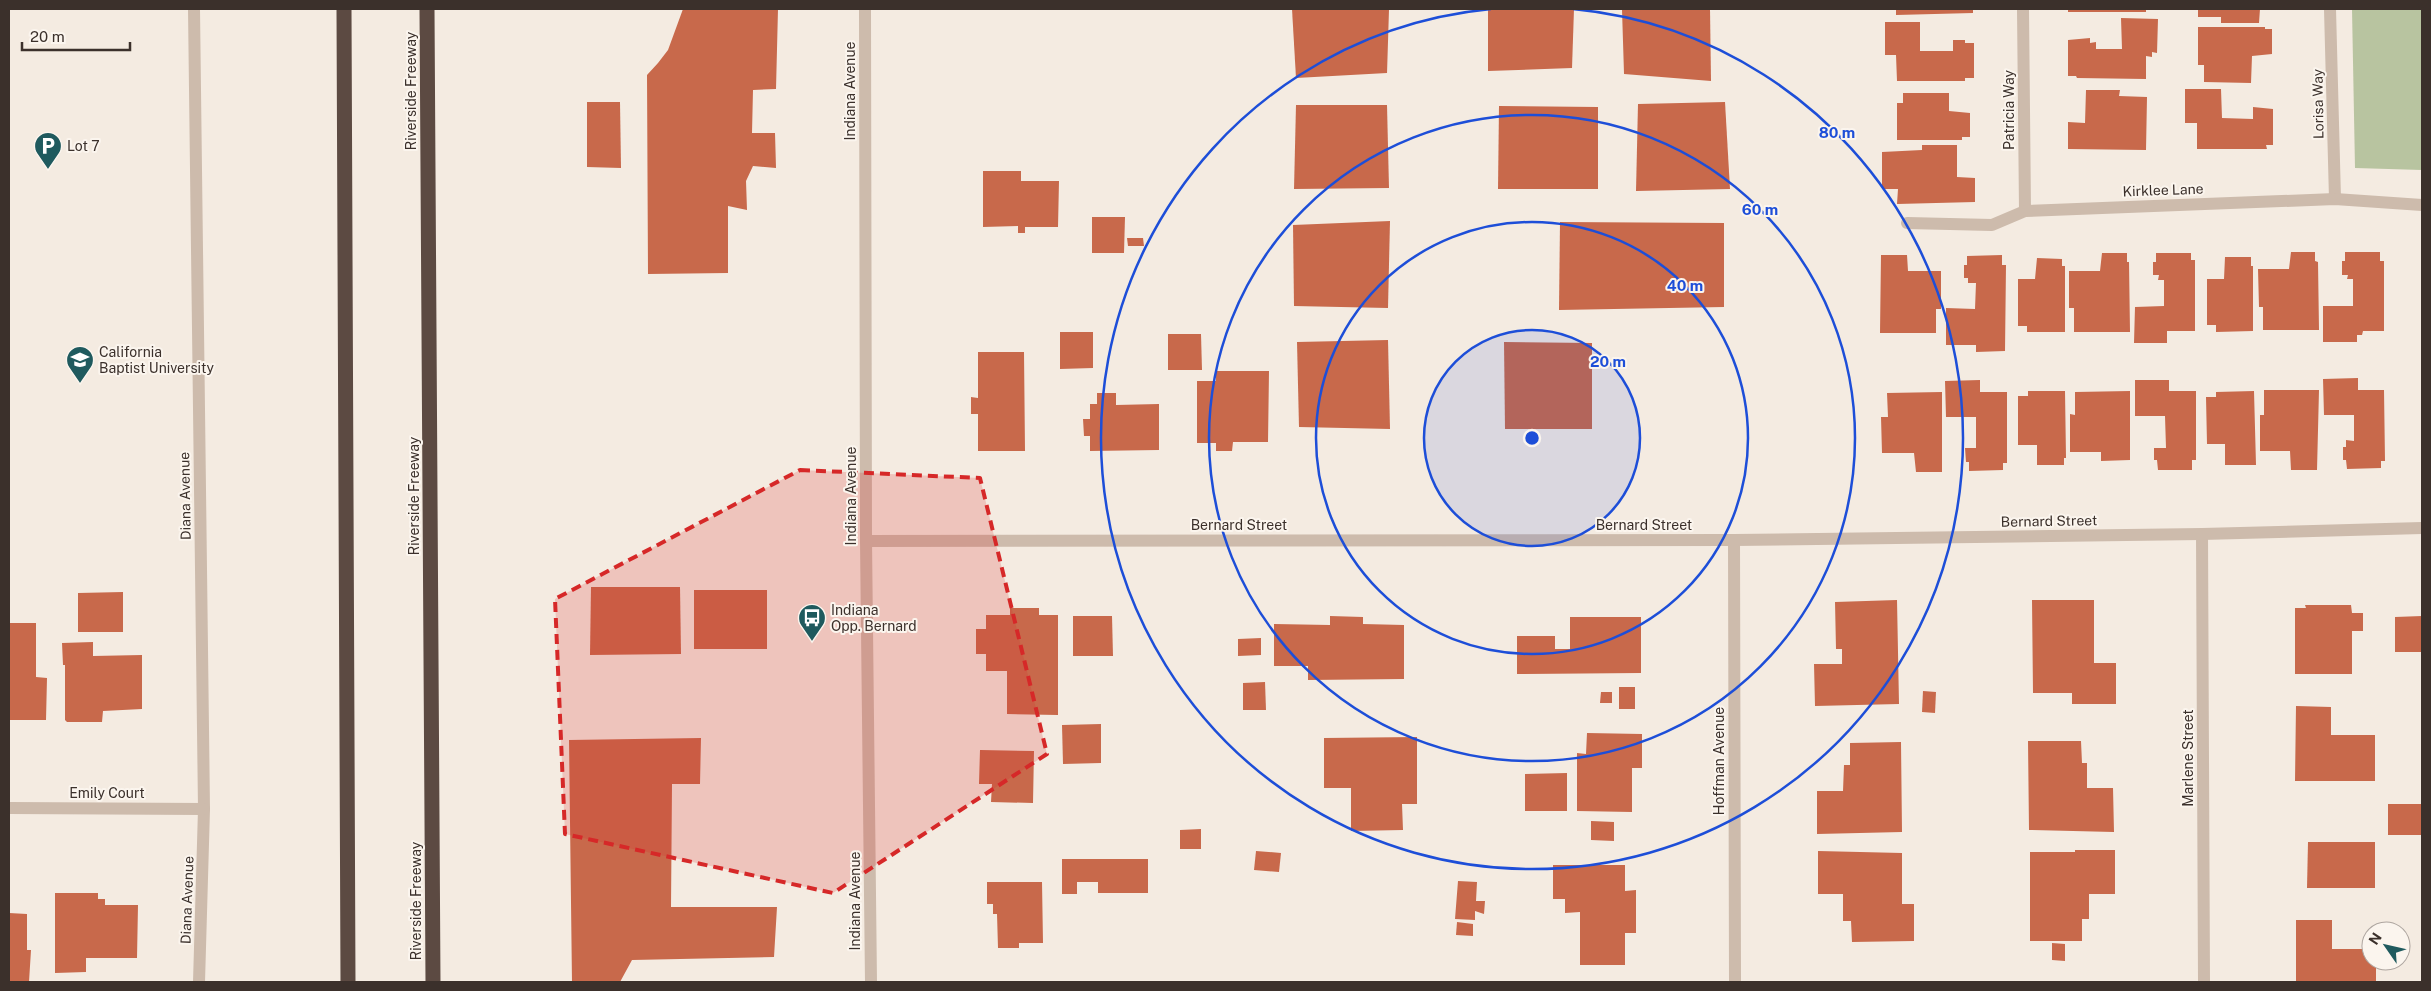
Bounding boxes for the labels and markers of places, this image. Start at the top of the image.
parking icon: Lot 7 [33,131,63,170]
place label: Lot 7 [67,138,100,154]
place label: California Baptist University [99,344,214,376]
school or university icon: California Baptist University [65,345,95,384]
centre of rings [1523,429,1541,447]
place label: Indiana Opp. Bernard [831,602,917,634]
bus stop icon: Indiana Opp. Bernard [797,603,827,642]

